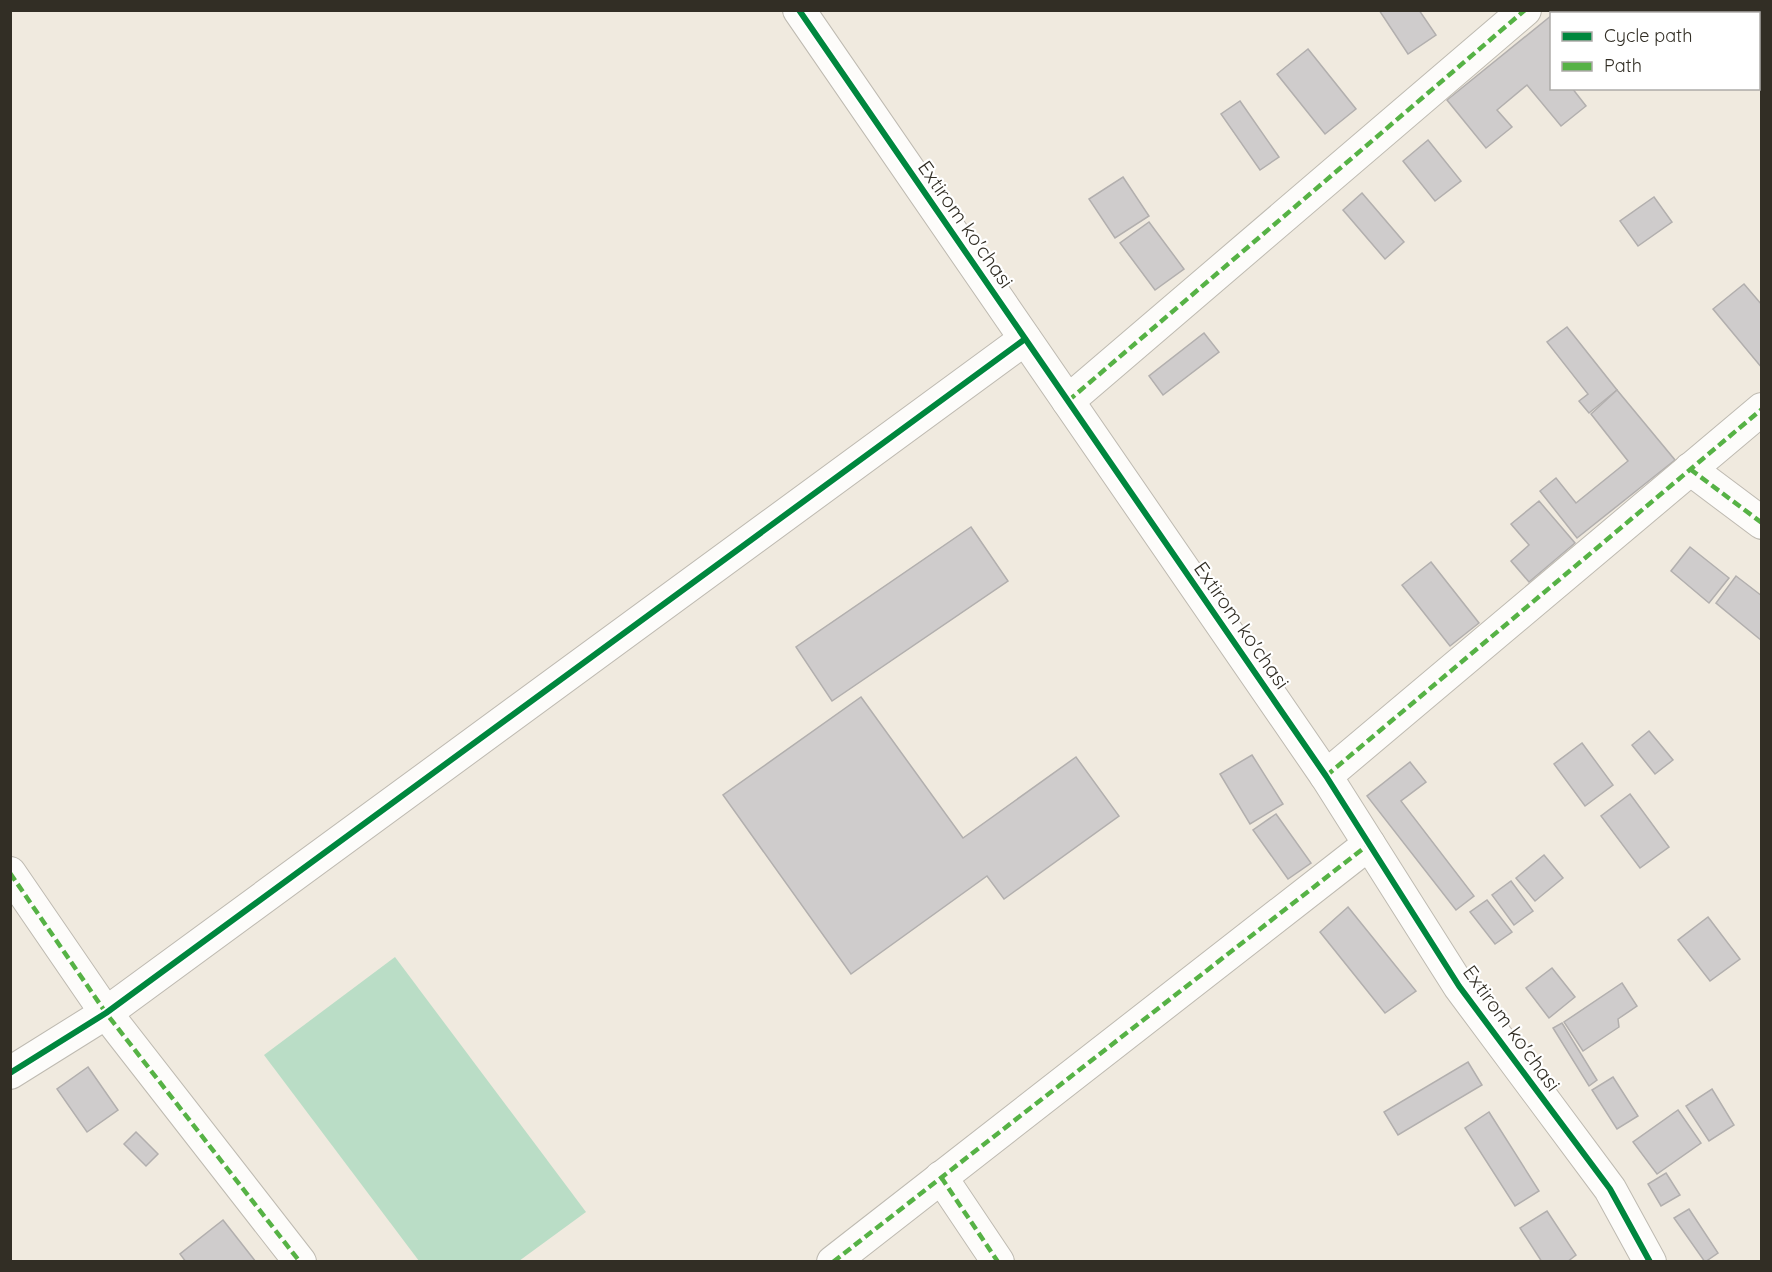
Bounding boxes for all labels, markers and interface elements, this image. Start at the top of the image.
legend [1550,12,1760,90]
text: Cycle path [1604,24,1692,47]
text: Path [1604,54,1642,77]
street label: Extirom ko'chasi [913,155,1019,293]
street label: Extirom ko'chasi [1189,556,1295,694]
street label: Extirom ko'chasi [1458,960,1566,1096]

